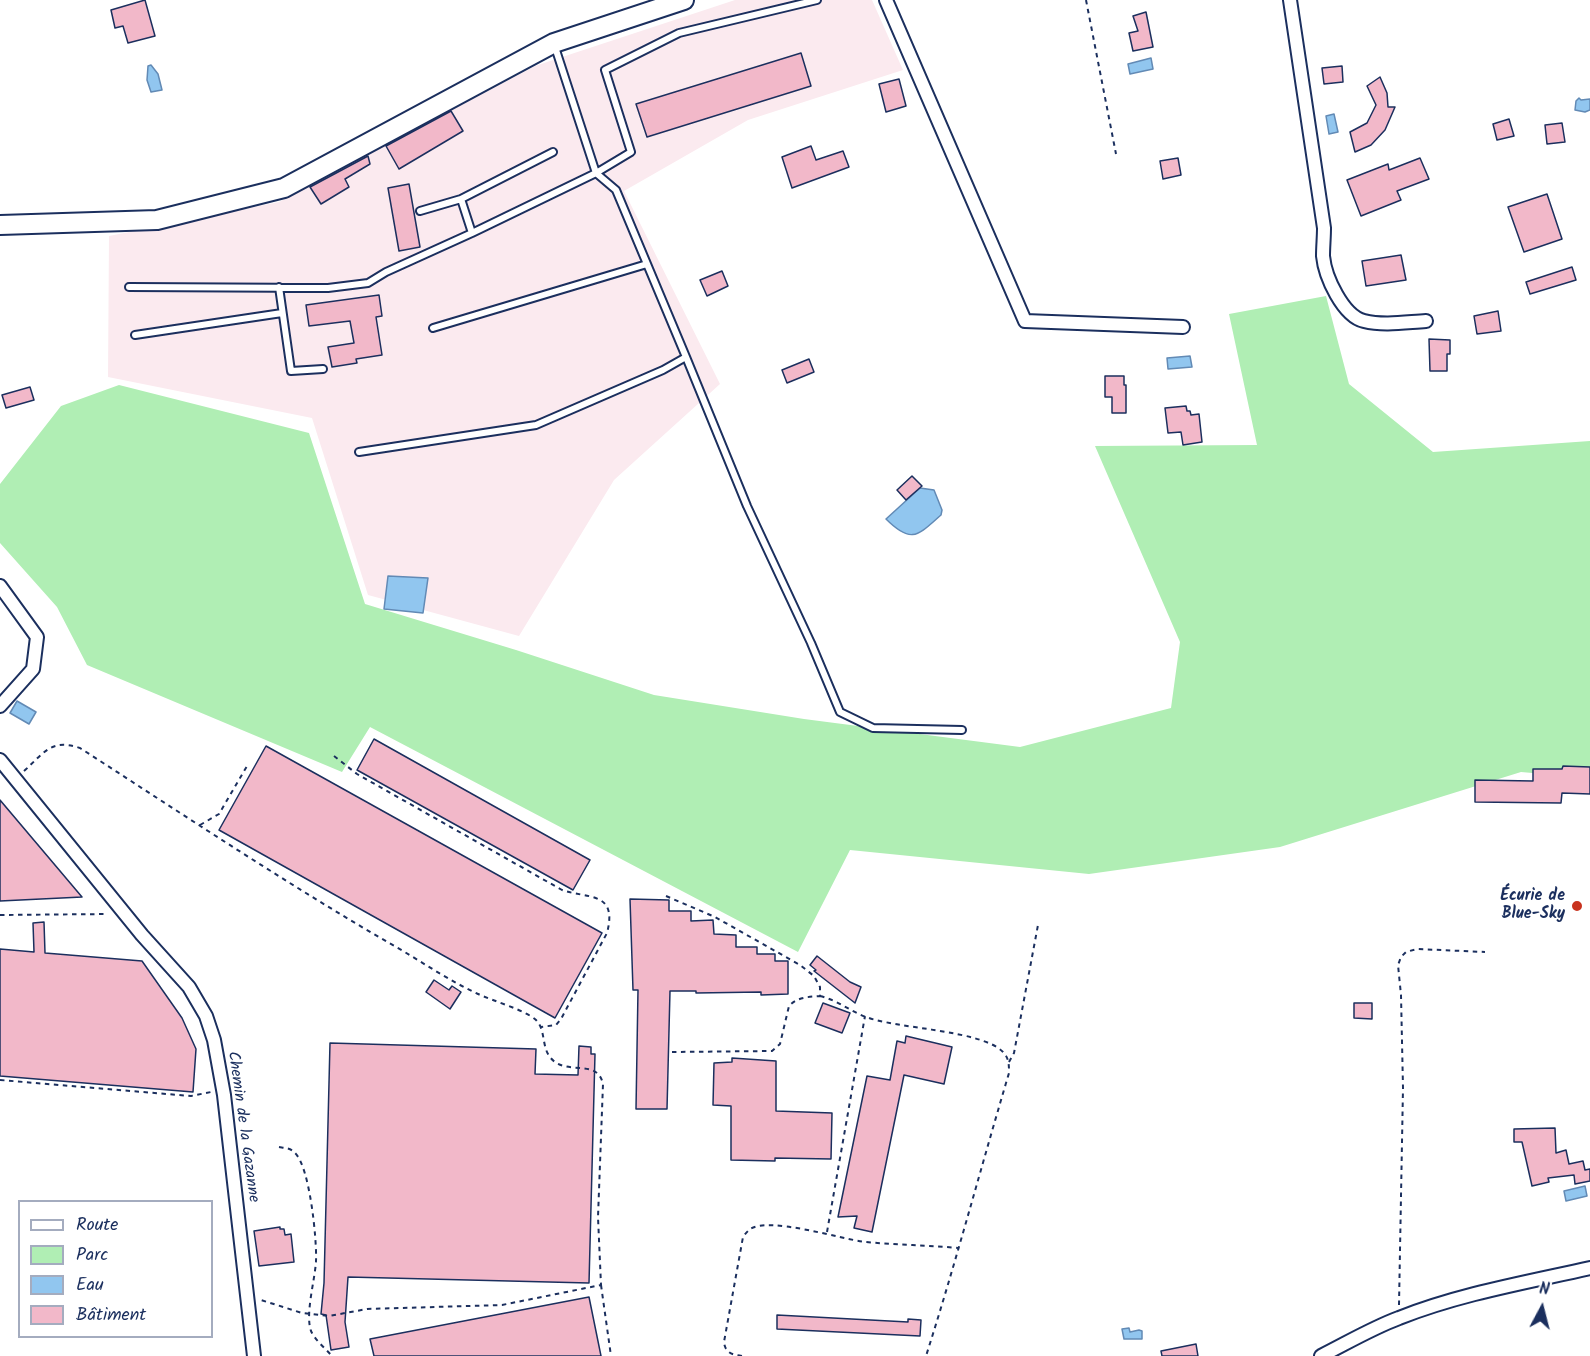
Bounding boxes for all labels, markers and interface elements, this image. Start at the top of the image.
place label: Écurie de Blue-Sky [1500,887,1565,925]
marker: Écurie de Blue-Sky [1570,899,1584,913]
street label: Chemin de la Gazanne [222,1050,262,1204]
legend [18,1200,213,1338]
text: Route [76,1211,118,1240]
text: Parc [76,1241,108,1270]
text: Eau [76,1271,104,1300]
text: N [1538,1277,1551,1303]
north arrow [1512,1278,1572,1338]
text: Bâtiment [76,1301,146,1330]

